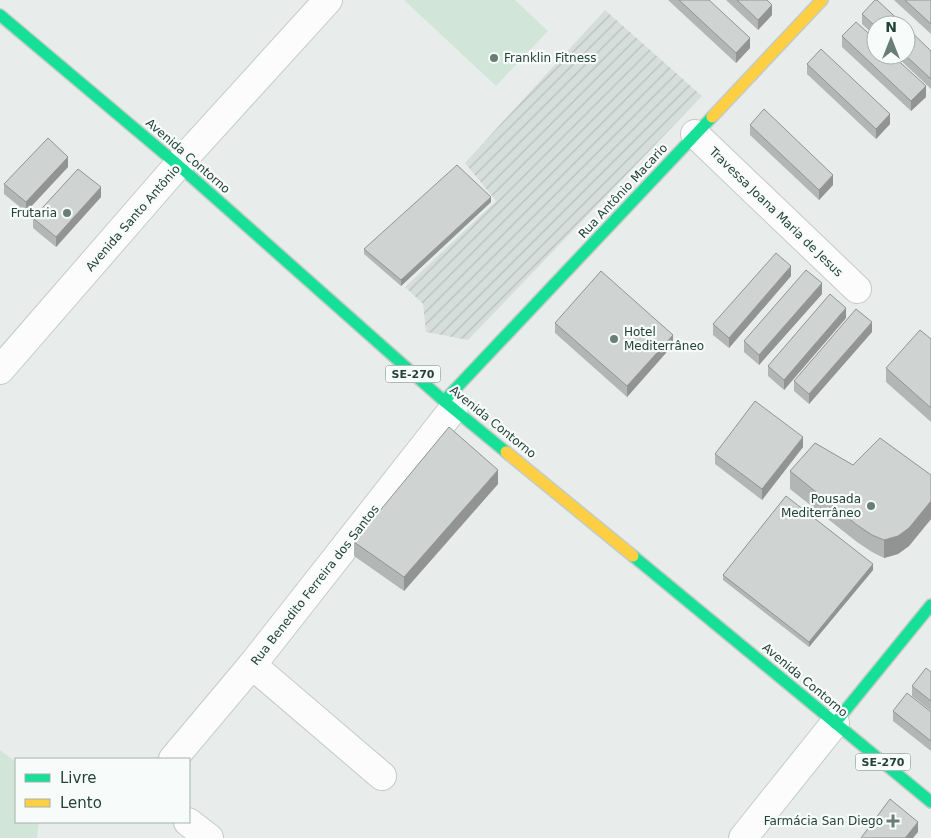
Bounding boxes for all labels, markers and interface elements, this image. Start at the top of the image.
north arrow [866,15,916,65]
text: N [885,19,897,35]
place label: Franklin Fitness [504,51,597,65]
marker: Franklin Fitness [488,52,500,64]
street label: Avenida Contorno [143,116,233,196]
street label: Rua Antônio Macario [576,141,670,241]
street label: Travessa Joana Maria de Jesus [706,144,846,280]
street label: Avenida Santo Antônio [83,162,183,274]
place label: Frutaria [11,206,57,220]
marker: Frutaria [61,207,73,219]
place label: Hotel Mediterrâneo [624,325,704,353]
marker: Hotel Mediterrâneo [608,333,620,345]
road number: SE-270 [386,366,440,382]
street label: Avenida Contorno [447,383,539,461]
place label: Pousada Mediterrâneo [781,492,861,520]
marker: Pousada Mediterrâneo [865,500,877,512]
street label: Rua Benedito Ferreira dos Santos [248,502,382,668]
street label: Avenida Contorno [760,640,850,720]
road number: SE-270 [856,754,910,770]
legend [15,758,190,823]
text: Livre [60,769,96,787]
text: Lento [60,794,102,812]
place label: Farmácia San Diego [764,814,883,828]
marker: Farmácia San Diego [887,815,899,827]

